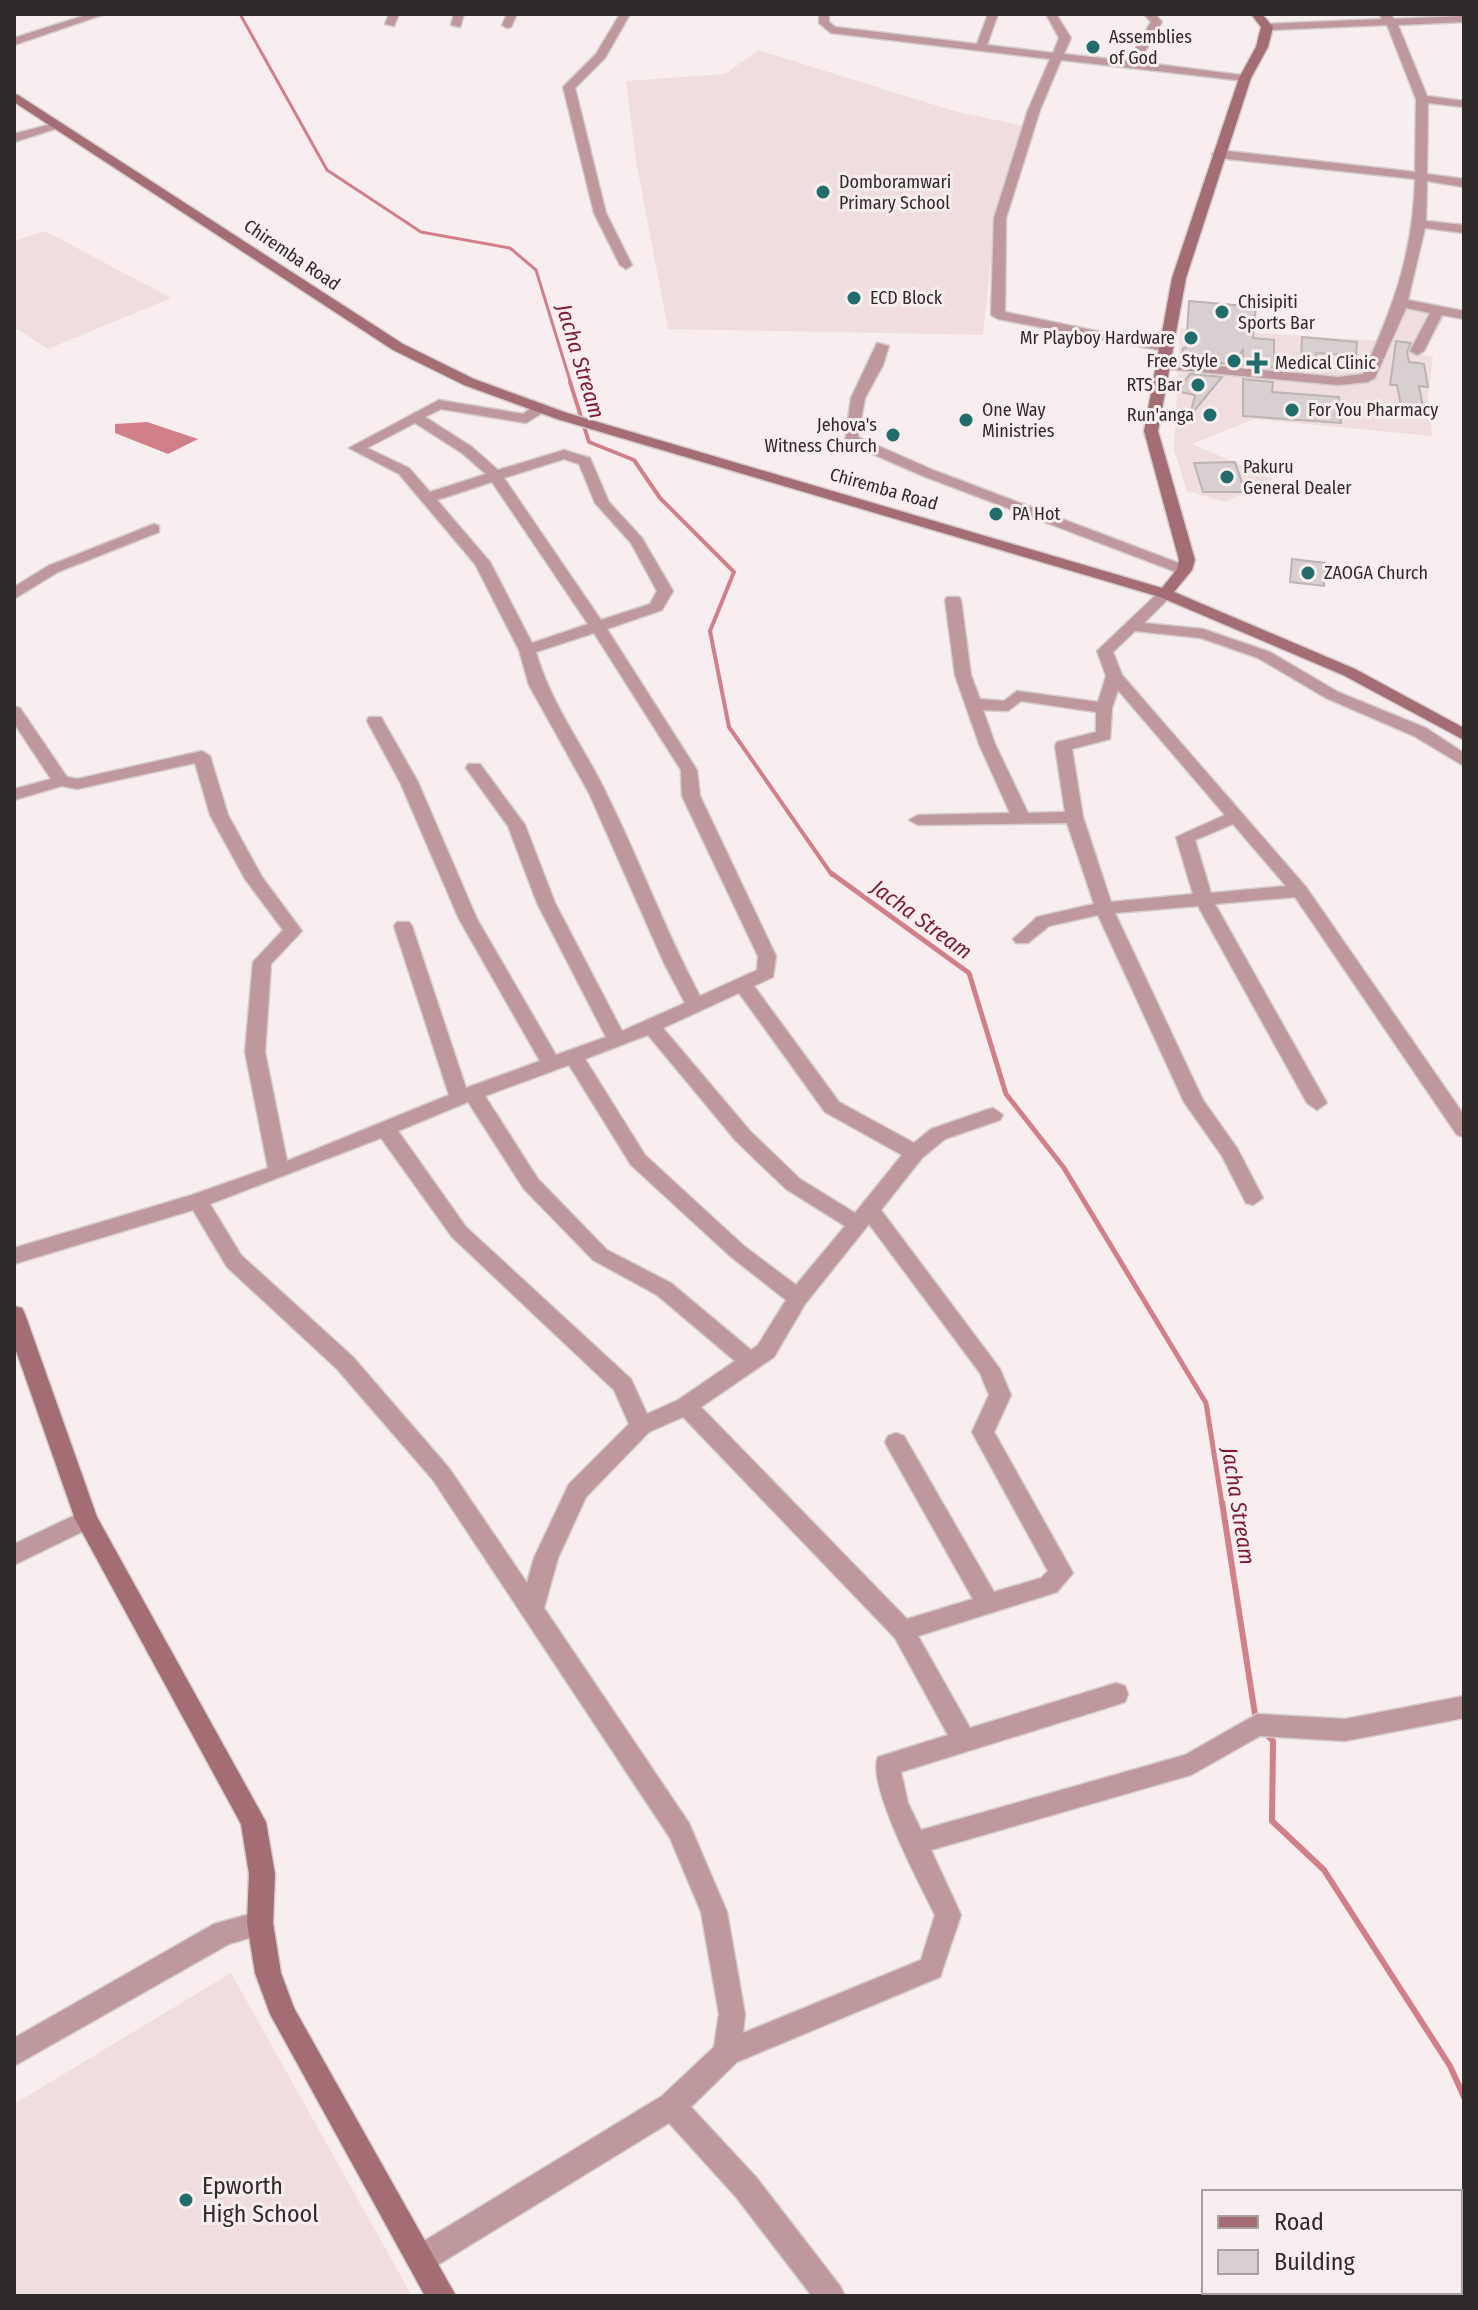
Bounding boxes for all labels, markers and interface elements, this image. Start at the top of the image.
place label: Assemblies of God [1109,26,1192,69]
marker: Assemblies of God [1084,38,1102,56]
place label: Domboramwari Primary School [839,171,951,214]
marker: Domboramwari Primary School [814,183,832,201]
street label: Chiremba Road [240,215,344,295]
place label: ECD Block [870,287,943,309]
marker: ECD Block [845,289,863,307]
place label: Chisipiti Sports Bar [1238,291,1316,334]
water label: Jacha Stream [550,300,611,422]
marker: Chisipiti Sports Bar [1213,303,1231,321]
place label: Mr Playboy Hardware [1020,327,1175,349]
marker: Mr Playboy Hardware [1182,329,1200,347]
place label: Free Style [1147,350,1218,372]
marker: Free Style [1225,352,1243,370]
marker: Medical Clinic [1246,352,1268,374]
place label: Medical Clinic [1275,352,1376,374]
place label: RTS Bar [1126,374,1183,396]
marker: RTS Bar [1189,376,1207,394]
place label: One Way Ministries [982,399,1055,442]
place label: For You Pharmacy [1308,399,1438,421]
marker: For You Pharmacy [1283,401,1301,419]
place label: Run'anga [1127,404,1194,426]
marker: Run'anga [1201,406,1219,424]
marker: One Way Ministries [957,411,975,429]
place label: Jehova's Witness Church [764,414,877,457]
marker: Jehova's Witness Church [884,426,902,444]
place label: Pakuru General Dealer [1243,456,1352,499]
street label: Chiremba Road [827,463,941,515]
marker: Pakuru General Dealer [1218,468,1236,486]
place label: PA Hot [1012,503,1060,525]
marker: PA Hot [987,505,1005,523]
place label: ZAOGA Church [1324,562,1428,584]
marker: ZAOGA Church [1299,564,1317,582]
water label: Jacha Stream [865,873,978,965]
water label: Jacha Stream [1216,1445,1261,1567]
place label: Epworth High School [202,2172,319,2228]
legend [1202,2190,1462,2294]
marker: Epworth High School [177,2191,195,2209]
text: Road [1274,2208,1324,2236]
text: Building [1274,2248,1356,2276]

